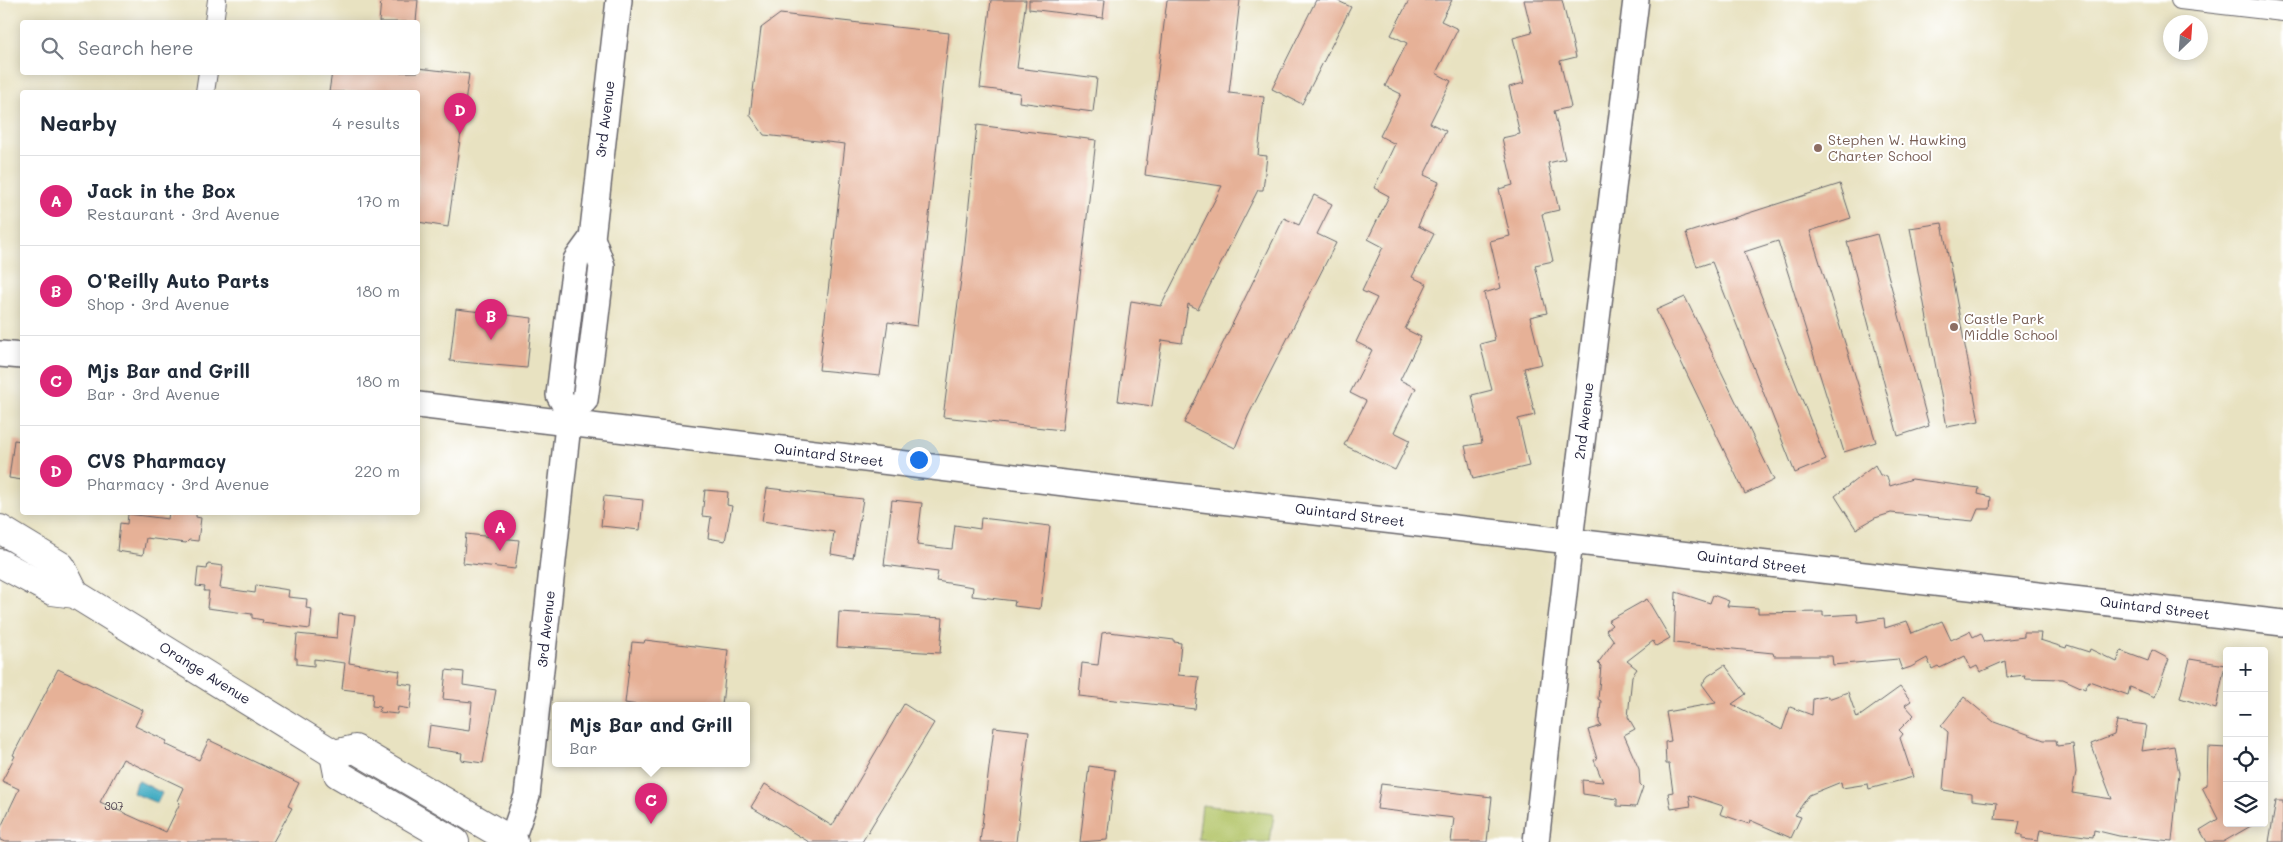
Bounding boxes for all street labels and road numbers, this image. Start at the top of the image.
street label: 3rd Avenue [590,80,619,158]
street label: 2nd Avenue [1569,381,1598,460]
street label: Quintard Street [773,438,885,471]
street label: Quintard Street [1294,498,1406,531]
street label: Quintard Street [1696,545,1808,578]
street label: 3rd Avenue [532,590,559,668]
street label: Quintard Street [2099,591,2211,624]
street label: Orange Avenue [156,637,255,708]

